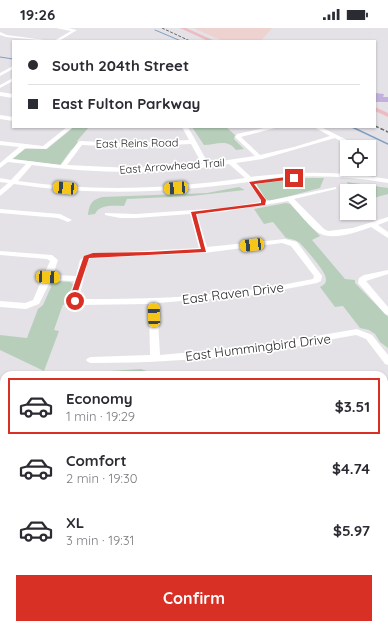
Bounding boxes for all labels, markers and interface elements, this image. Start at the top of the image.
text: 19:26 [20,5,55,24]
text: South 204th Street [52,56,189,75]
text: East Fulton Parkway [52,94,200,113]
street label: East Reins Road [96,135,178,151]
map controls [340,140,376,220]
button: locate [340,140,376,176]
street label: East Arrowhead Trail [119,155,225,177]
route end [285,169,303,187]
car [53,181,77,195]
car [164,181,188,195]
button: layers [340,184,376,220]
car [239,238,265,252]
car [36,270,60,284]
street label: East Raven Drive [181,279,285,307]
route start [66,292,84,310]
car [148,303,160,327]
street label: East Hummingbird Drive [184,330,332,364]
icon: car [18,388,54,424]
text: Economy [66,389,133,408]
text: $3.51 [335,397,370,416]
text: 1 min · 19:29 [66,408,135,424]
icon: car [18,450,54,486]
text: Comfort [66,451,127,470]
text: $4.74 [332,459,370,478]
text: 2 min · 19:30 [66,470,138,486]
icon: car [18,512,54,548]
text: XL [66,513,84,532]
text: $5.97 [333,521,370,540]
text: 3 min · 19:31 [66,532,134,548]
button: Confirm [16,575,372,621]

